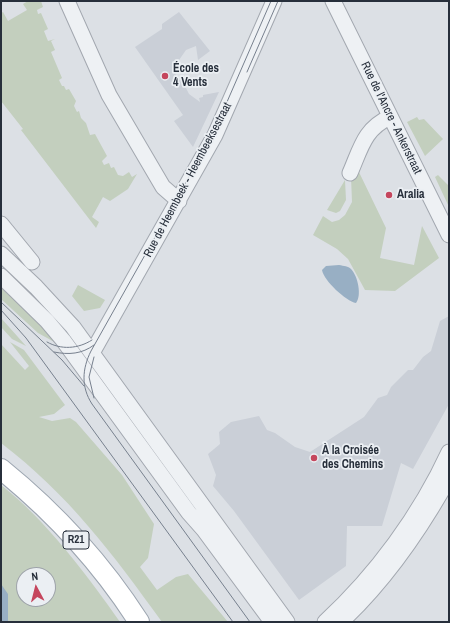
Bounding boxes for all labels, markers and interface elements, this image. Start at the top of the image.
street label: Rue de l'Ancre - Ankerstraat [358,59,424,177]
place label: École des 4 Vents [173,62,219,90]
marker: École des 4 Vents [160,71,170,81]
street label: Rue de Heembeek - Heembeeksestraat [141,100,235,260]
place label: Aralia [397,188,424,202]
marker: Aralia [384,190,394,200]
place label: À la Croisée des Chemins [322,444,383,472]
marker: À la Croisée des Chemins [309,453,319,463]
road number: R21 [63,531,89,549]
north arrow [16,567,56,607]
text: N [31,569,39,583]

